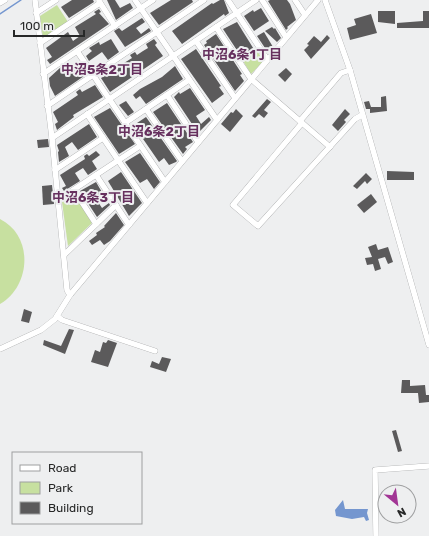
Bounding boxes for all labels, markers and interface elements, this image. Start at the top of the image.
scale bar [14,12,84,38]
text: 100 m [20,19,54,33]
district label: 中沼6条1丁目 [202,47,282,62]
district label: 中沼5条2丁目 [61,62,143,77]
district label: 中沼6条2丁目 [118,124,200,139]
district label: 中沼6条3丁目 [52,190,134,205]
legend [12,452,142,524]
text: Road [48,461,76,475]
text: Park [48,481,74,495]
north arrow [377,484,417,524]
text: Building [48,501,94,515]
text: N [395,505,408,520]

